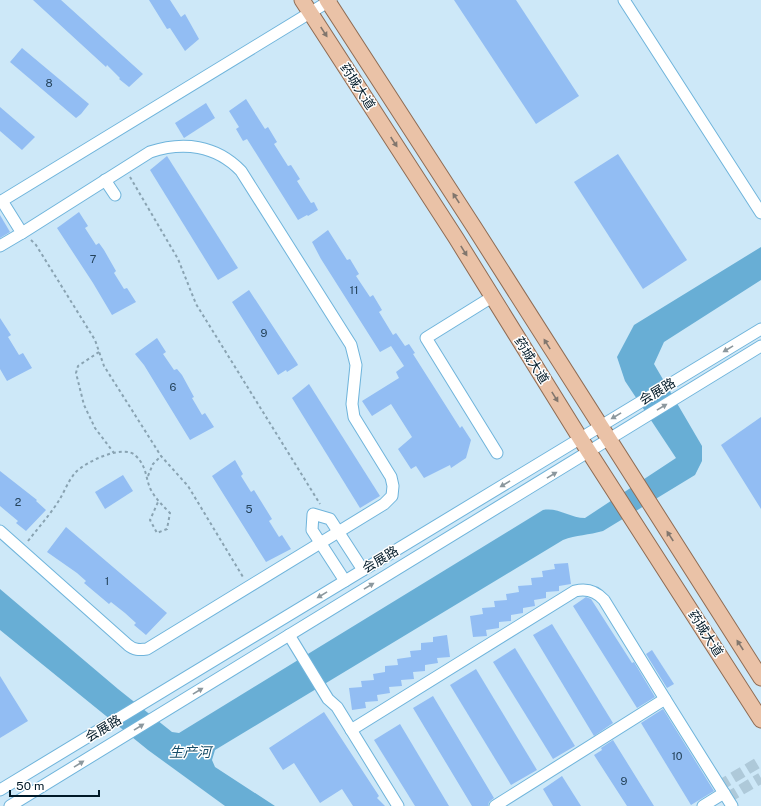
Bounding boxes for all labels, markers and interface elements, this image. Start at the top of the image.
one-way arrow [320,27,328,37]
street label: 药城大道 [337,60,378,112]
house number: 8 [45,77,53,89]
one-way arrow [390,136,398,147]
one-way arrow [452,192,459,204]
one-way arrow [460,246,468,256]
house number: 7 [90,253,97,265]
house number: 11 [350,284,358,296]
house number: 9 [261,327,268,339]
street label: 药城大道 [511,334,552,386]
one-way arrow [544,338,551,350]
one-way arrow [722,345,733,352]
street label: 会展路 [637,375,678,408]
house number: 6 [170,381,177,393]
one-way arrow [551,391,558,403]
one-way arrow [656,403,668,410]
one-way arrow [610,412,622,419]
one-way arrow [547,471,557,479]
one-way arrow [499,480,511,487]
house number: 2 [15,496,22,508]
house number: 5 [245,503,253,515]
one-way arrow [666,531,674,541]
street label: 会展路 [360,543,401,576]
house number: 1 [105,575,109,587]
one-way arrow [363,583,375,590]
one-way arrow [316,591,328,598]
street label: 药城大道 [685,607,726,659]
one-way arrow [736,640,744,650]
one-way arrow [192,687,204,694]
street label: 会展路 [83,712,124,745]
one-way arrow [133,723,145,730]
water label: 生产河 [169,744,214,760]
house number: 10 [671,750,683,762]
one-way arrow [73,760,85,767]
scale bar [10,772,99,798]
house number: 9 [621,775,628,787]
text: 50 m [16,779,44,793]

